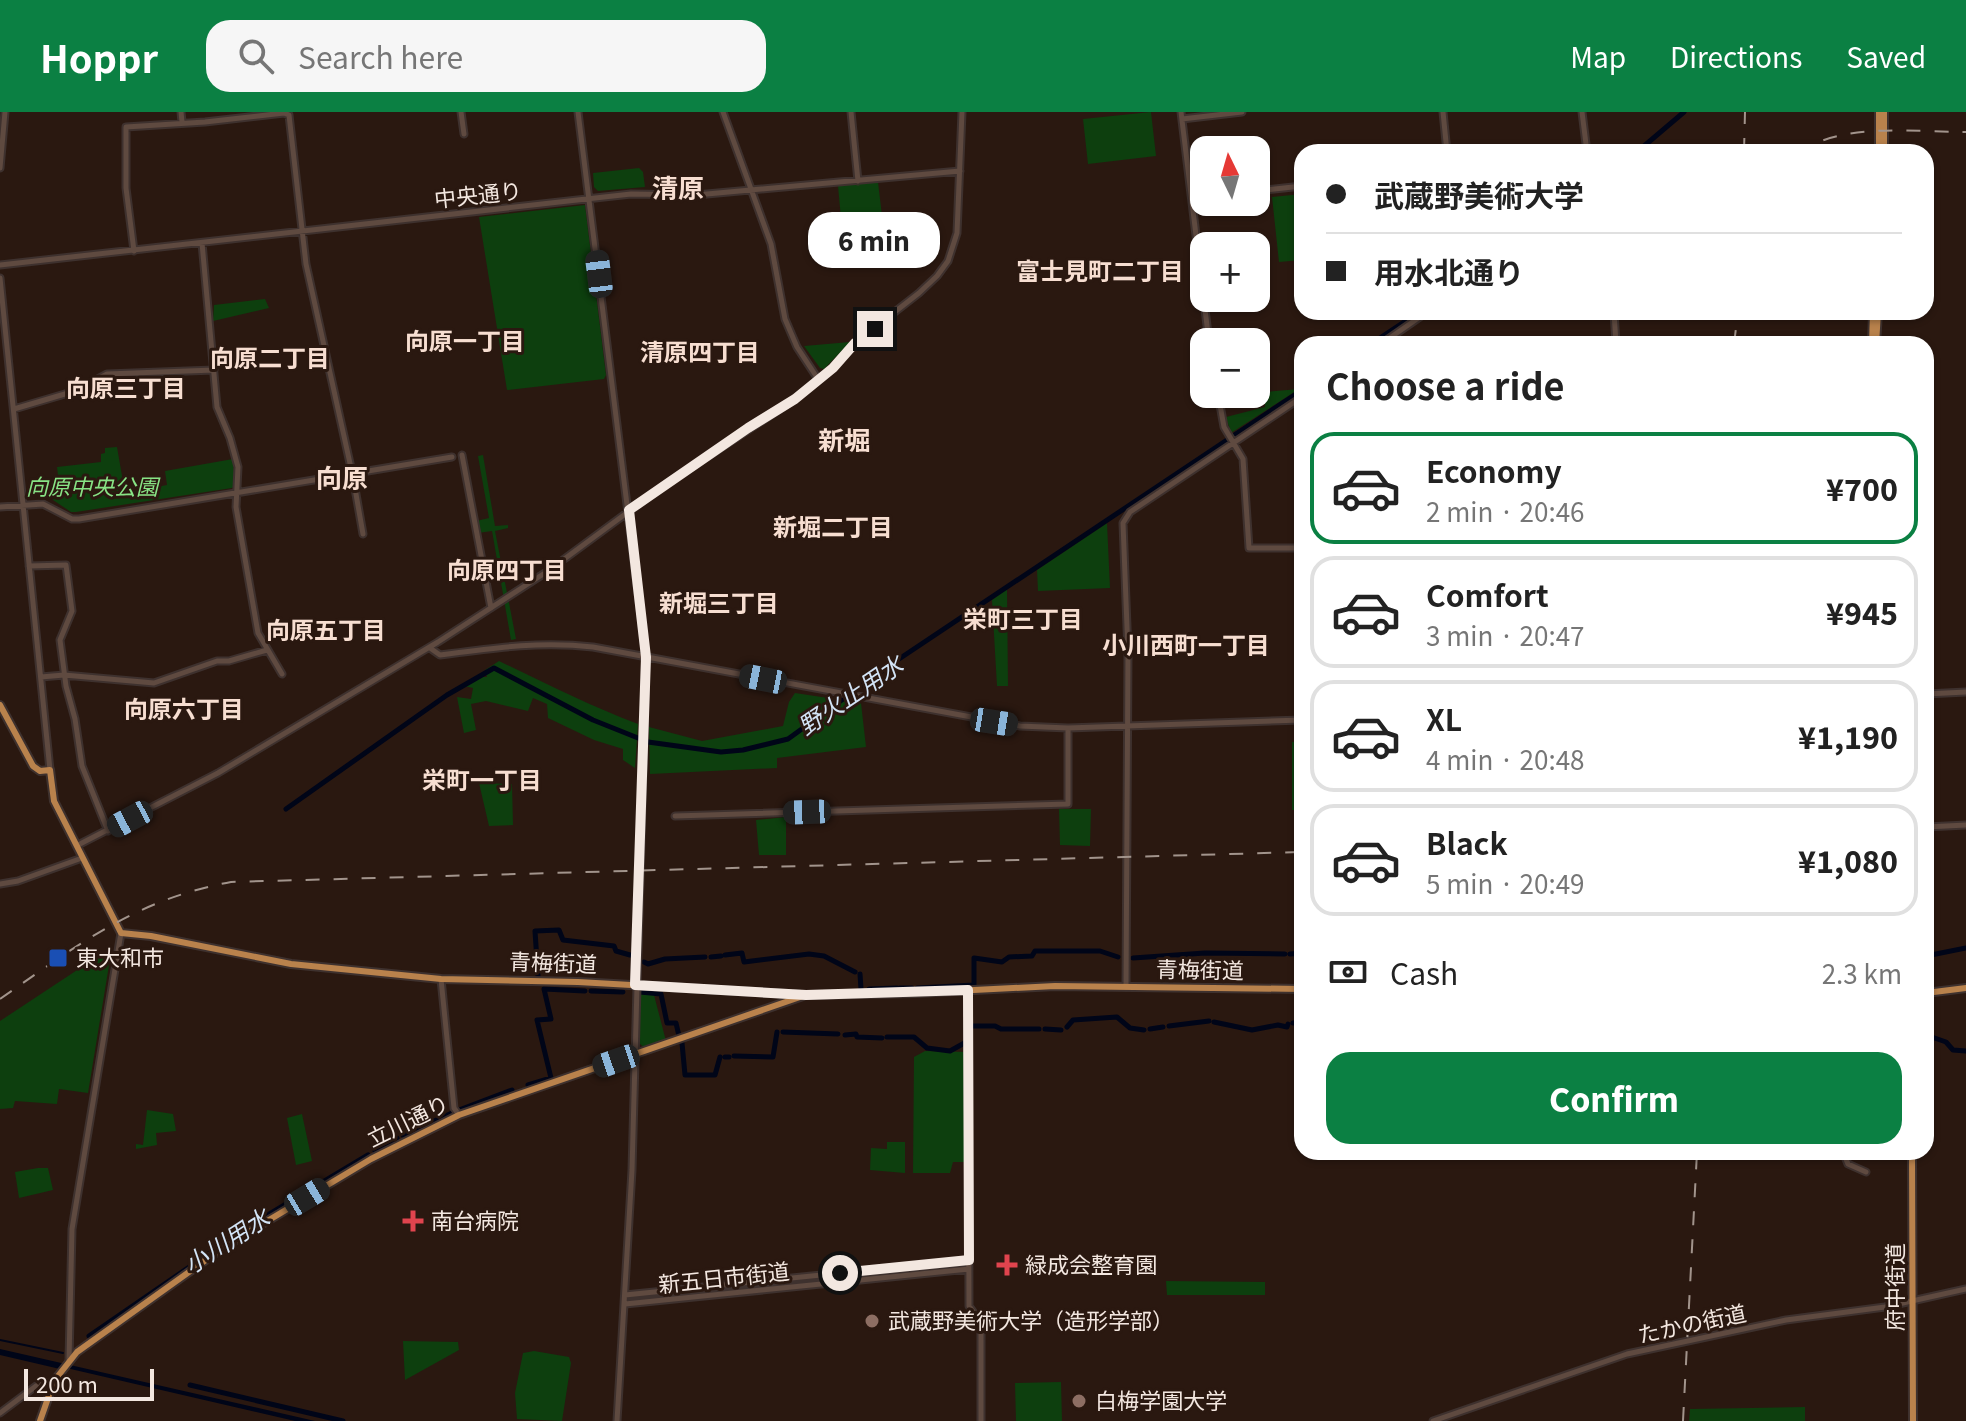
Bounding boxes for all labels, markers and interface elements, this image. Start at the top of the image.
search box [206,20,766,92]
text: Hoppr [40,29,158,84]
icon: search [234,34,278,78]
text: Search here [298,34,463,78]
text: Map [1570,36,1626,76]
text: Directions [1670,36,1802,76]
text: Saved [1846,36,1926,76]
north arrow [1190,136,1270,216]
map controls [1190,136,1270,408]
district label: 清原 [652,168,704,205]
street label: 中央通り [432,172,523,214]
text: 武蔵野美術大学 [1374,172,1584,216]
callout: 6 min [809,213,941,269]
text: 6 min [838,221,910,258]
button: + [1190,232,1270,312]
car [584,249,614,299]
text: 用水北通り [1374,249,1524,293]
district label: 富士見町二丁目 [1016,252,1184,287]
route end [857,311,893,347]
district label: 向原一丁目 [405,322,525,357]
button: − [1190,328,1270,408]
district label: 清原四丁目 [640,333,760,368]
district label: 向原二丁目 [210,339,330,374]
text: Choose a ride [1326,358,1565,410]
district label: 向原三丁目 [66,369,186,404]
district label: 新堀 [818,420,870,457]
text: Economy [1426,448,1562,492]
icon: car [1330,452,1402,524]
district label: 向原 [316,458,368,495]
text: ¥700 [1826,466,1898,510]
park label: 向原中央公園 [26,469,161,501]
text: 2 min · 20:46 [1426,492,1585,529]
district label: 新堀二丁目 [773,508,893,543]
district label: 向原四丁目 [447,551,567,586]
text: Comfort [1426,572,1549,616]
icon: car [1330,576,1402,648]
district label: 新堀三丁目 [659,584,779,619]
text: ¥945 [1826,590,1898,634]
district label: 栄町三丁目 [963,600,1083,635]
district label: 向原五丁目 [266,611,386,646]
text: 3 min · 20:47 [1426,616,1585,653]
district label: 小川西町一丁目 [1102,626,1270,661]
water label: 野火止用水 [790,644,912,742]
car [737,663,789,695]
district label: 向原六丁目 [124,690,244,725]
text: XL [1426,696,1462,740]
icon: car [1330,700,1402,772]
car [968,706,1020,738]
text: ¥1,190 [1798,714,1898,758]
text: 4 min · 20:48 [1426,740,1585,777]
district label: 栄町一丁目 [422,761,542,796]
car [103,797,157,841]
car [783,799,831,825]
text: Black [1426,820,1508,864]
icon: car [1330,824,1402,896]
text: ¥1,080 [1798,838,1898,882]
text: 5 min · 20:49 [1426,864,1585,901]
place label: 東大和市 [76,940,164,972]
street label: 青梅街道 [509,943,598,979]
marker: 東大和市 [47,947,69,969]
icon: cash [1326,950,1370,994]
text: Cash [1390,950,1458,994]
street label: 青梅街道 [1156,951,1244,985]
text: 2.3 km [1822,954,1902,991]
car [589,1042,643,1080]
button: Confirm [1326,1052,1902,1144]
street label: 立川通り [361,1086,454,1153]
car [280,1174,334,1220]
water label: 小川用水 [176,1197,278,1281]
place label: 南台病院 [431,1203,519,1235]
marker: 南台病院 [402,1210,424,1232]
street label: 府中街道 [1877,1243,1909,1331]
place label: 緑成会整育園 [1025,1247,1157,1279]
street label: 新五日市街道 [656,1253,791,1299]
marker: 緑成会整育園 [996,1254,1018,1276]
route start [822,1255,858,1291]
street label: たかの街道 [1634,1295,1749,1349]
place label: 武蔵野美術大学（造形学部） [888,1303,1174,1335]
marker: 武蔵野美術大学（造形学部） [863,1312,881,1330]
scale bar [24,1365,154,1401]
text: 200 m [36,1367,98,1399]
place label: 白梅学園大学 [1095,1383,1227,1415]
marker: 白梅学園大学 [1070,1392,1088,1410]

